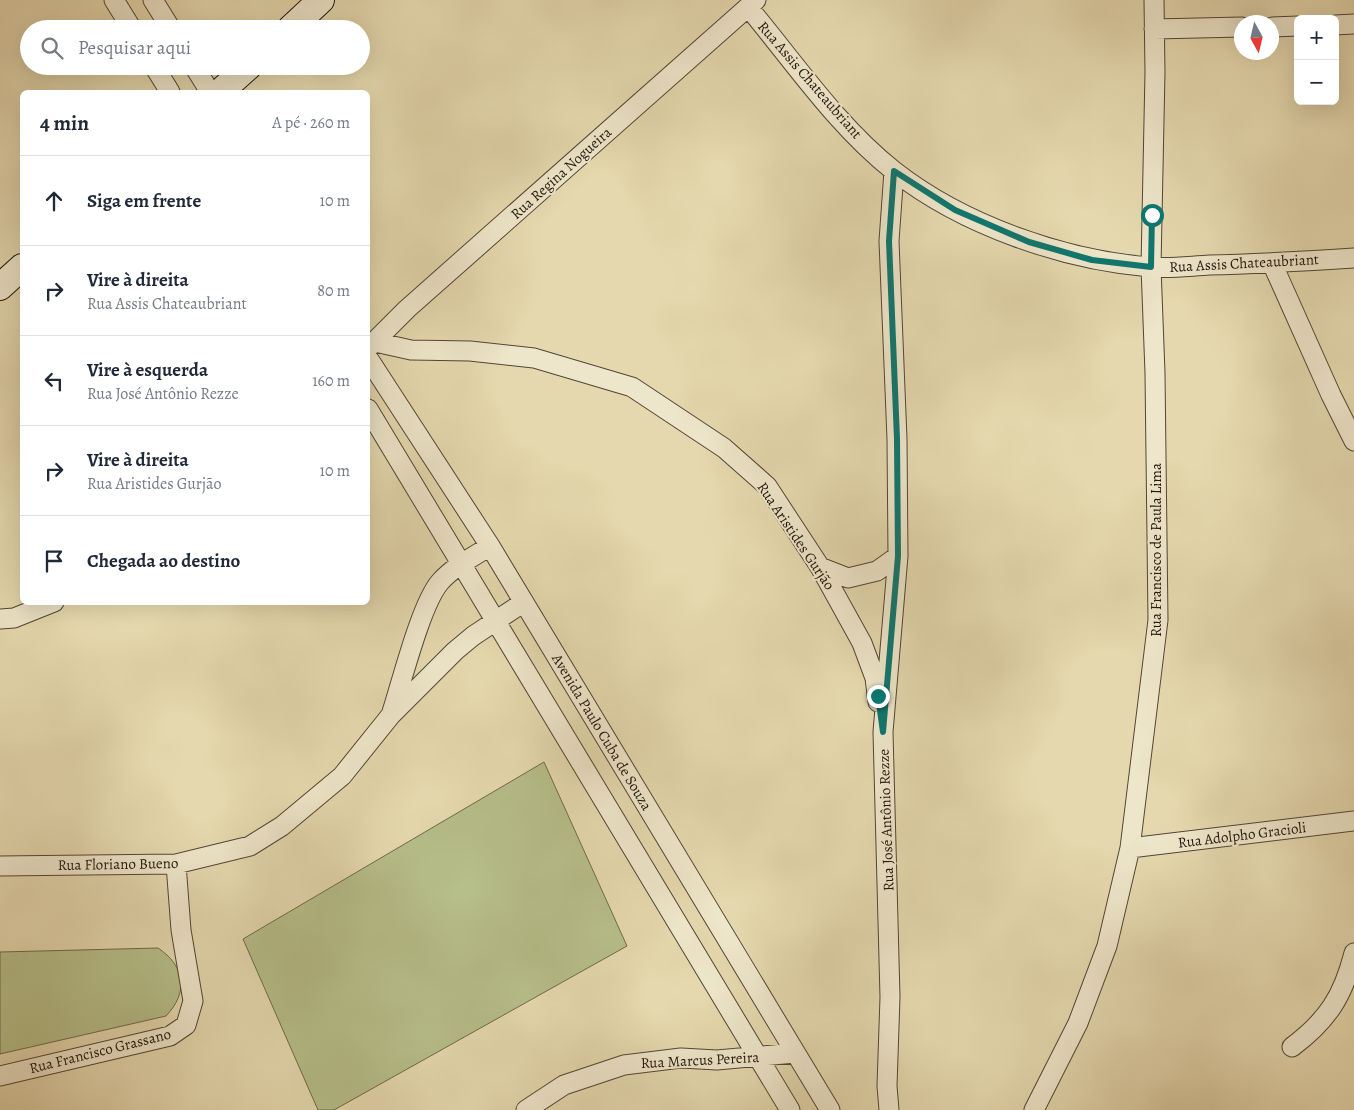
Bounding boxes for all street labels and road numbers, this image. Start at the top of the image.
street label: Rua Assis Chateaubriant [753,17,867,143]
street label: Rua Regina Nogueira [506,122,616,224]
street label: Rua Assis Chateaubriant [1169,249,1319,277]
street label: Rua Francisco de Paula Lima [1146,463,1166,637]
street label: Rua Aristides Gurjão [752,478,840,594]
street label: Avenida Paulo Cuba de Souza [547,649,657,814]
street label: Rua José Antônio Rezze [874,748,898,891]
street label: Rua Adolpho Gracioli [1177,817,1307,853]
street label: Rua Floriano Bueno [57,853,179,875]
street label: Rua Francisco Grassano [27,1024,173,1078]
street label: Rua Marcus Pereira [640,1047,760,1073]

